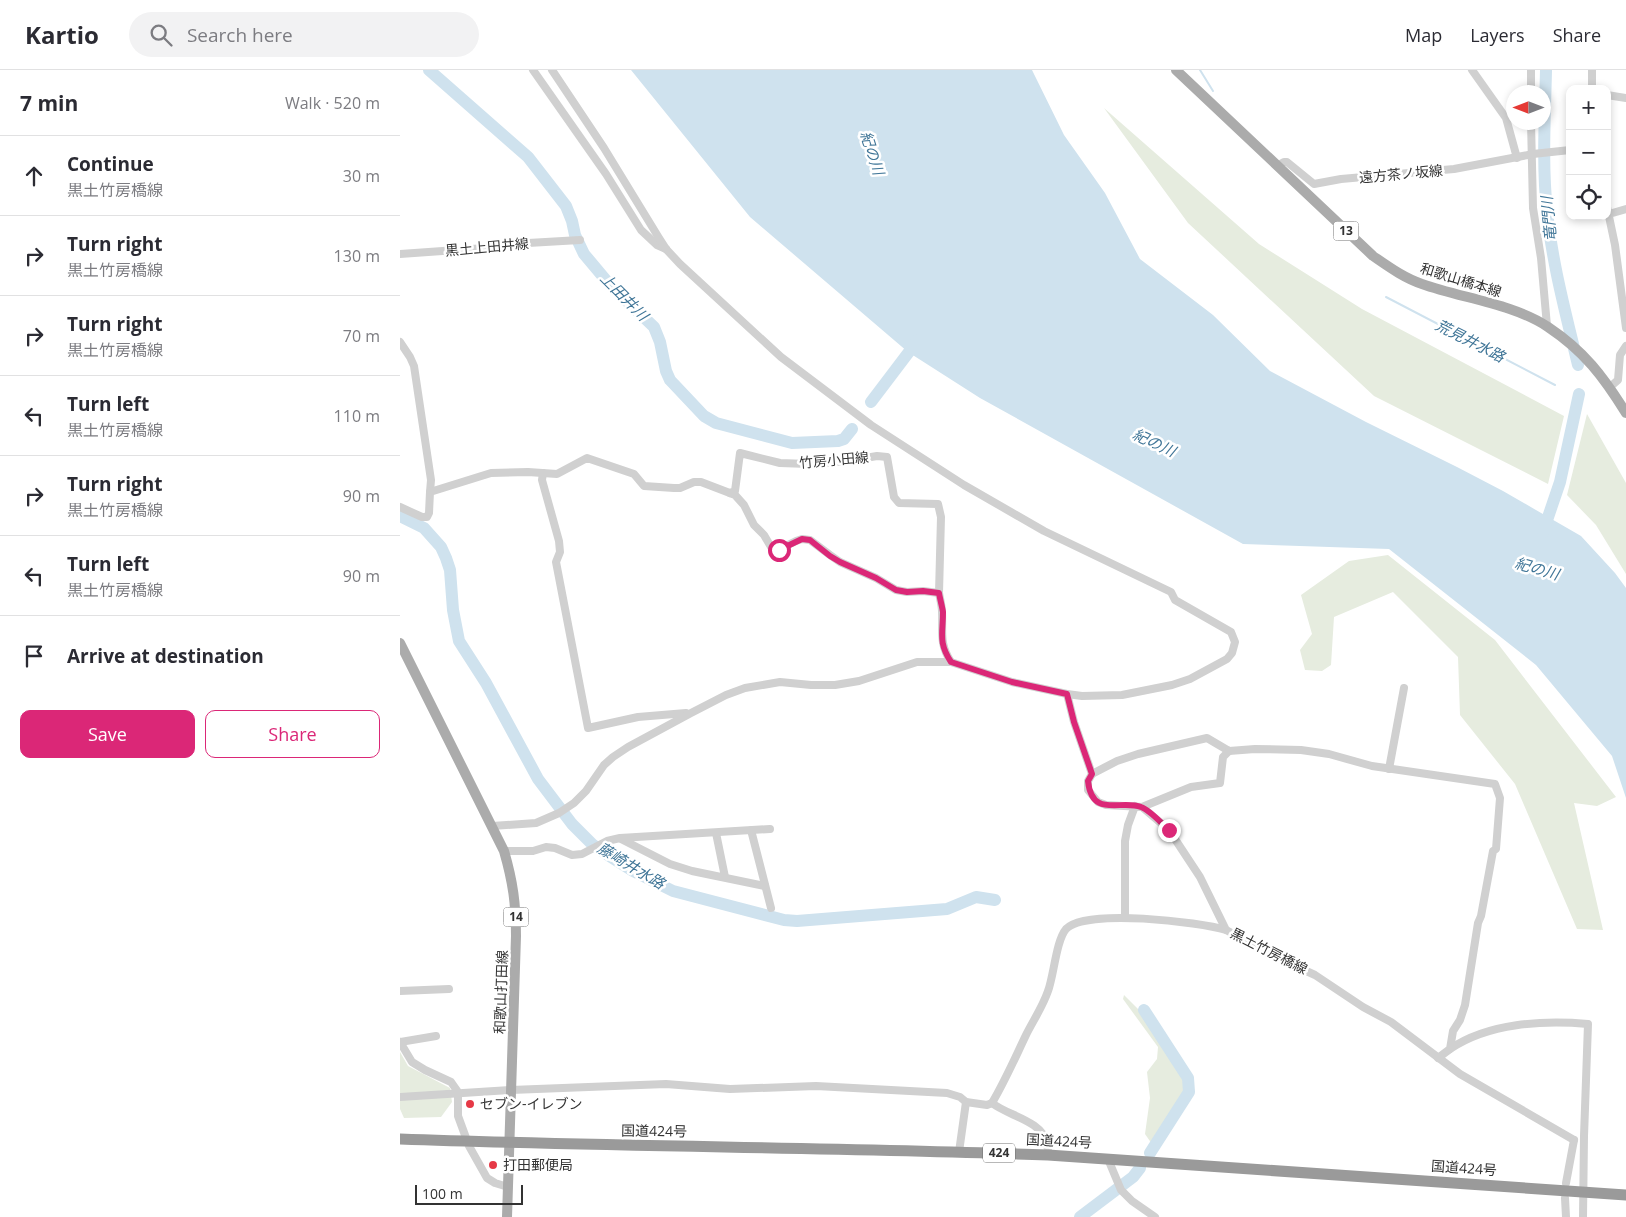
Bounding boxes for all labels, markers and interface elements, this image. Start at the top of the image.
search box [129,12,479,57]
text: Kartio [25,18,99,51]
icon: search [147,21,175,49]
text: Search here [187,22,293,48]
text: Map [1405,23,1442,47]
text: Layers [1470,23,1525,47]
text: Share [1553,23,1601,47]
north arrow [1506,85,1551,130]
map controls [1566,85,1611,220]
button: + [1566,85,1611,130]
text: 7 min [20,89,78,117]
text: Walk · 520 m [285,92,380,114]
water label: 紀の川 [856,128,890,179]
button: − [1566,130,1611,175]
text: Continue [67,151,154,177]
street label: 遠方茶ノ坂線 [1358,160,1444,187]
icon: ahead [20,162,48,190]
text: 30 m [343,165,380,187]
button: locate [1566,175,1611,220]
text: 黒土竹房橋線 [67,179,163,201]
water label: 竜門川 [1536,194,1560,242]
road number: 13 [1334,222,1358,240]
text: Turn right [67,231,162,257]
street label: 黒土上田井線 [444,233,530,260]
icon: right [20,242,48,270]
text: 130 m [334,245,380,267]
street label: 和歌山橋本線 [1418,258,1504,301]
text: 黒土竹房橋線 [67,259,163,281]
water label: 上田井川 [596,268,654,326]
text: Turn right [67,311,162,337]
water label: 荒見井水路 [1432,314,1510,367]
icon: right [20,322,48,350]
text: 70 m [343,325,380,347]
text: 黒土竹房橋線 [67,339,163,361]
text: Turn left [67,391,149,417]
icon: left [20,402,48,430]
text: 110 m [334,405,380,427]
text: 黒土竹房橋線 [67,419,163,441]
water label: 紀の川 [1130,424,1181,462]
street label: 竹房小田線 [798,447,870,472]
text: Turn right [67,471,162,497]
icon: right [20,482,48,510]
text: 90 m [343,485,380,507]
text: 黒土竹房橋線 [67,499,163,521]
route start [768,539,791,562]
text: Turn left [67,551,149,577]
water label: 紀の川 [1513,552,1564,584]
icon: left [20,562,48,590]
text: 90 m [343,565,380,587]
text: 黒土竹房橋線 [67,579,163,601]
icon: arrive [20,642,48,670]
text: Arrive at destination [67,643,264,669]
button: Save [20,710,195,758]
button: Share [205,710,380,758]
route end [1158,819,1181,842]
water label: 藤崎井水路 [594,837,671,894]
road number: 14 [504,908,528,926]
street label: 黒土竹房橋線 [1227,923,1311,978]
street label: 和歌山打田線 [490,950,511,1034]
place label: セブン-イレブン [480,1094,583,1113]
marker: セブン-イレブン [464,1098,476,1110]
street label: 国道424号 [621,1120,687,1141]
street label: 国道424号 [1026,1129,1092,1152]
road number: 424 [983,1144,1015,1162]
place label: 打田郵便局 [503,1155,573,1174]
street label: 国道424号 [1430,1156,1498,1179]
marker: 打田郵便局 [487,1159,499,1171]
scale bar [415,1182,522,1205]
text: 100 m [422,1184,463,1203]

